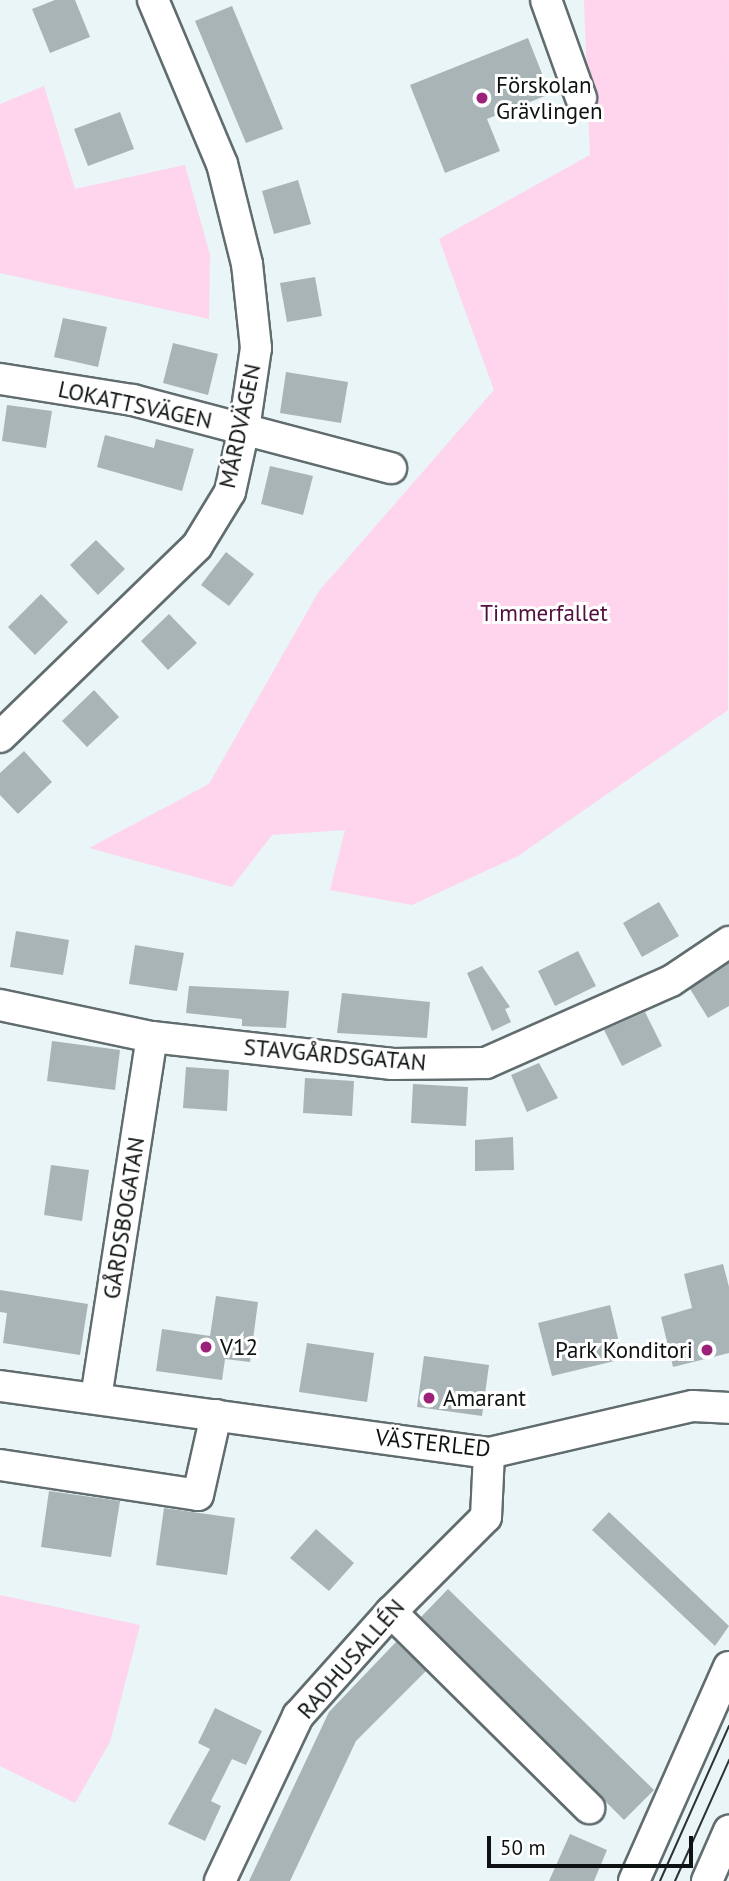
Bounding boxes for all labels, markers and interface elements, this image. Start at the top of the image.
place label: Förskolan Grävlingen [496,71,602,125]
marker: Förskolan Grävlingen [474,90,490,106]
street label: MÅRDVÄGEN [213,361,267,491]
street label: LOKATTSVÄGEN [56,375,214,435]
park label: Timmerfallet [480,599,608,627]
street label: STAVGÅRDSGATAN [243,1033,427,1077]
street label: GÅRDSBOGATAN [98,1135,150,1301]
place label: V12 [220,1333,258,1361]
place label: Park Konditori [554,1336,693,1364]
marker: V12 [198,1339,214,1355]
marker: Park Konditori [699,1342,715,1358]
place label: Amarant [443,1384,526,1412]
marker: Amarant [421,1390,437,1406]
street label: VÄSTERLED [374,1423,492,1463]
street label: RADHUSALLÉN [292,1594,410,1724]
scale bar [491,1822,698,1866]
text: 50 m [500,1834,546,1861]

